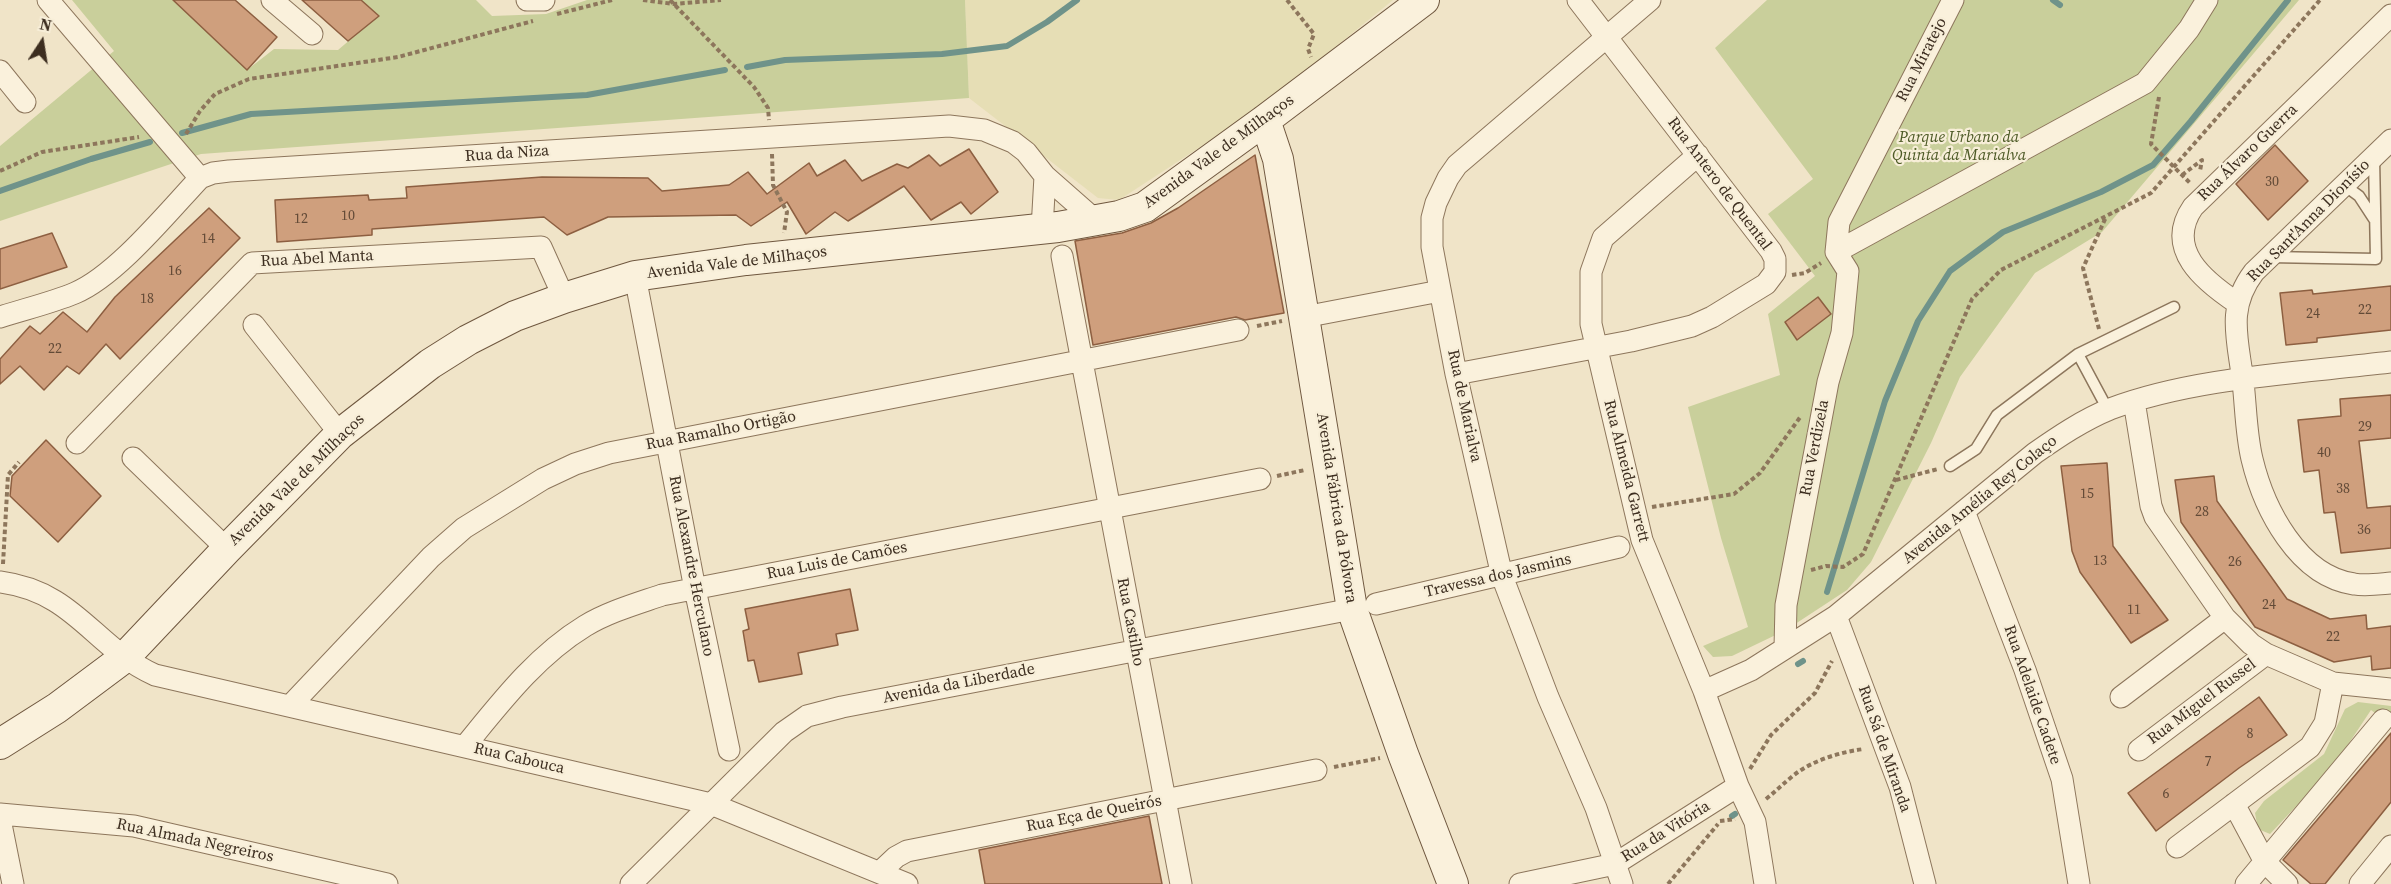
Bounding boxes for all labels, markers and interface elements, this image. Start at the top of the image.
north arrow [12,12,72,72]
text: N [38,12,54,36]
street label: Rua Miratejo [1893,15,1951,105]
street label: Avenida Vale de Milhaços [1140,91,1298,213]
street label: Rua Álvaro Guerra [2194,100,2302,206]
street label: Rua Antero de Quental [1663,114,1775,254]
park label: Parque Urbano da Quinta da Marialva [1892,128,2026,166]
street label: Rua da Niza [464,141,550,167]
street label: Rua Sant'Anna Dionísio [2244,156,2374,286]
house number: 30 [2265,174,2279,190]
house number: 10 [341,208,355,224]
house number: 12 [294,211,308,227]
house number: 14 [201,231,215,247]
street label: Avenida Vale de Milhaços [646,242,828,284]
street label: Rua Abel Manta [260,246,374,272]
house number: 16 [168,263,182,279]
house number: 18 [140,291,154,307]
house number: 22 [2358,302,2372,318]
house number: 24 [2306,306,2320,322]
house number: 22 [48,341,62,357]
street label: Rua de Marialva [1443,348,1485,464]
street label: Rua Almeida Garrett [1599,398,1653,544]
street label: Rua Verdizela [1796,398,1834,498]
street label: Rua Ramalho Ortigão [644,407,798,455]
street label: Avenida Vale de Milhaços [225,410,369,550]
street label: Avenida Fábrica da Pólvora [1311,411,1361,605]
house number: 29 [2358,419,2372,435]
street label: Avenida Amélia Rey Colaço [1899,432,2061,568]
house number: 40 [2317,445,2331,461]
street label: Rua Alexandre Herculano [664,474,718,658]
house number: 38 [2336,481,2350,497]
house number: 15 [2080,486,2094,502]
house number: 28 [2195,504,2209,520]
house number: 36 [2357,522,2371,538]
street label: Rua Luis de Camões [765,538,909,584]
street label: Travessa dos Jasmins [1423,550,1573,602]
house number: 13 [2093,553,2107,569]
house number: 26 [2228,554,2242,570]
street label: Rua Castilho [1112,576,1148,668]
house number: 24 [2262,597,2276,613]
house number: 11 [2127,602,2141,618]
street label: Rua Adelaide Cadete [1999,623,2065,767]
house number: 22 [2326,629,2340,645]
street label: Rua Miguel Russel [2144,655,2260,749]
street label: Avenida da Liberdade [881,660,1037,708]
street label: Rua Sá de Miranda [1853,683,1915,815]
house number: 8 [2247,726,2253,742]
street label: Rua Cabouca [472,739,566,779]
house number: 7 [2205,754,2211,770]
house number: 6 [2163,786,2169,802]
street label: Rua Eça de Queirós [1025,791,1163,837]
street label: Rua da Vitória [1618,797,1714,867]
street label: Rua Almada Negreiros [115,815,275,867]

